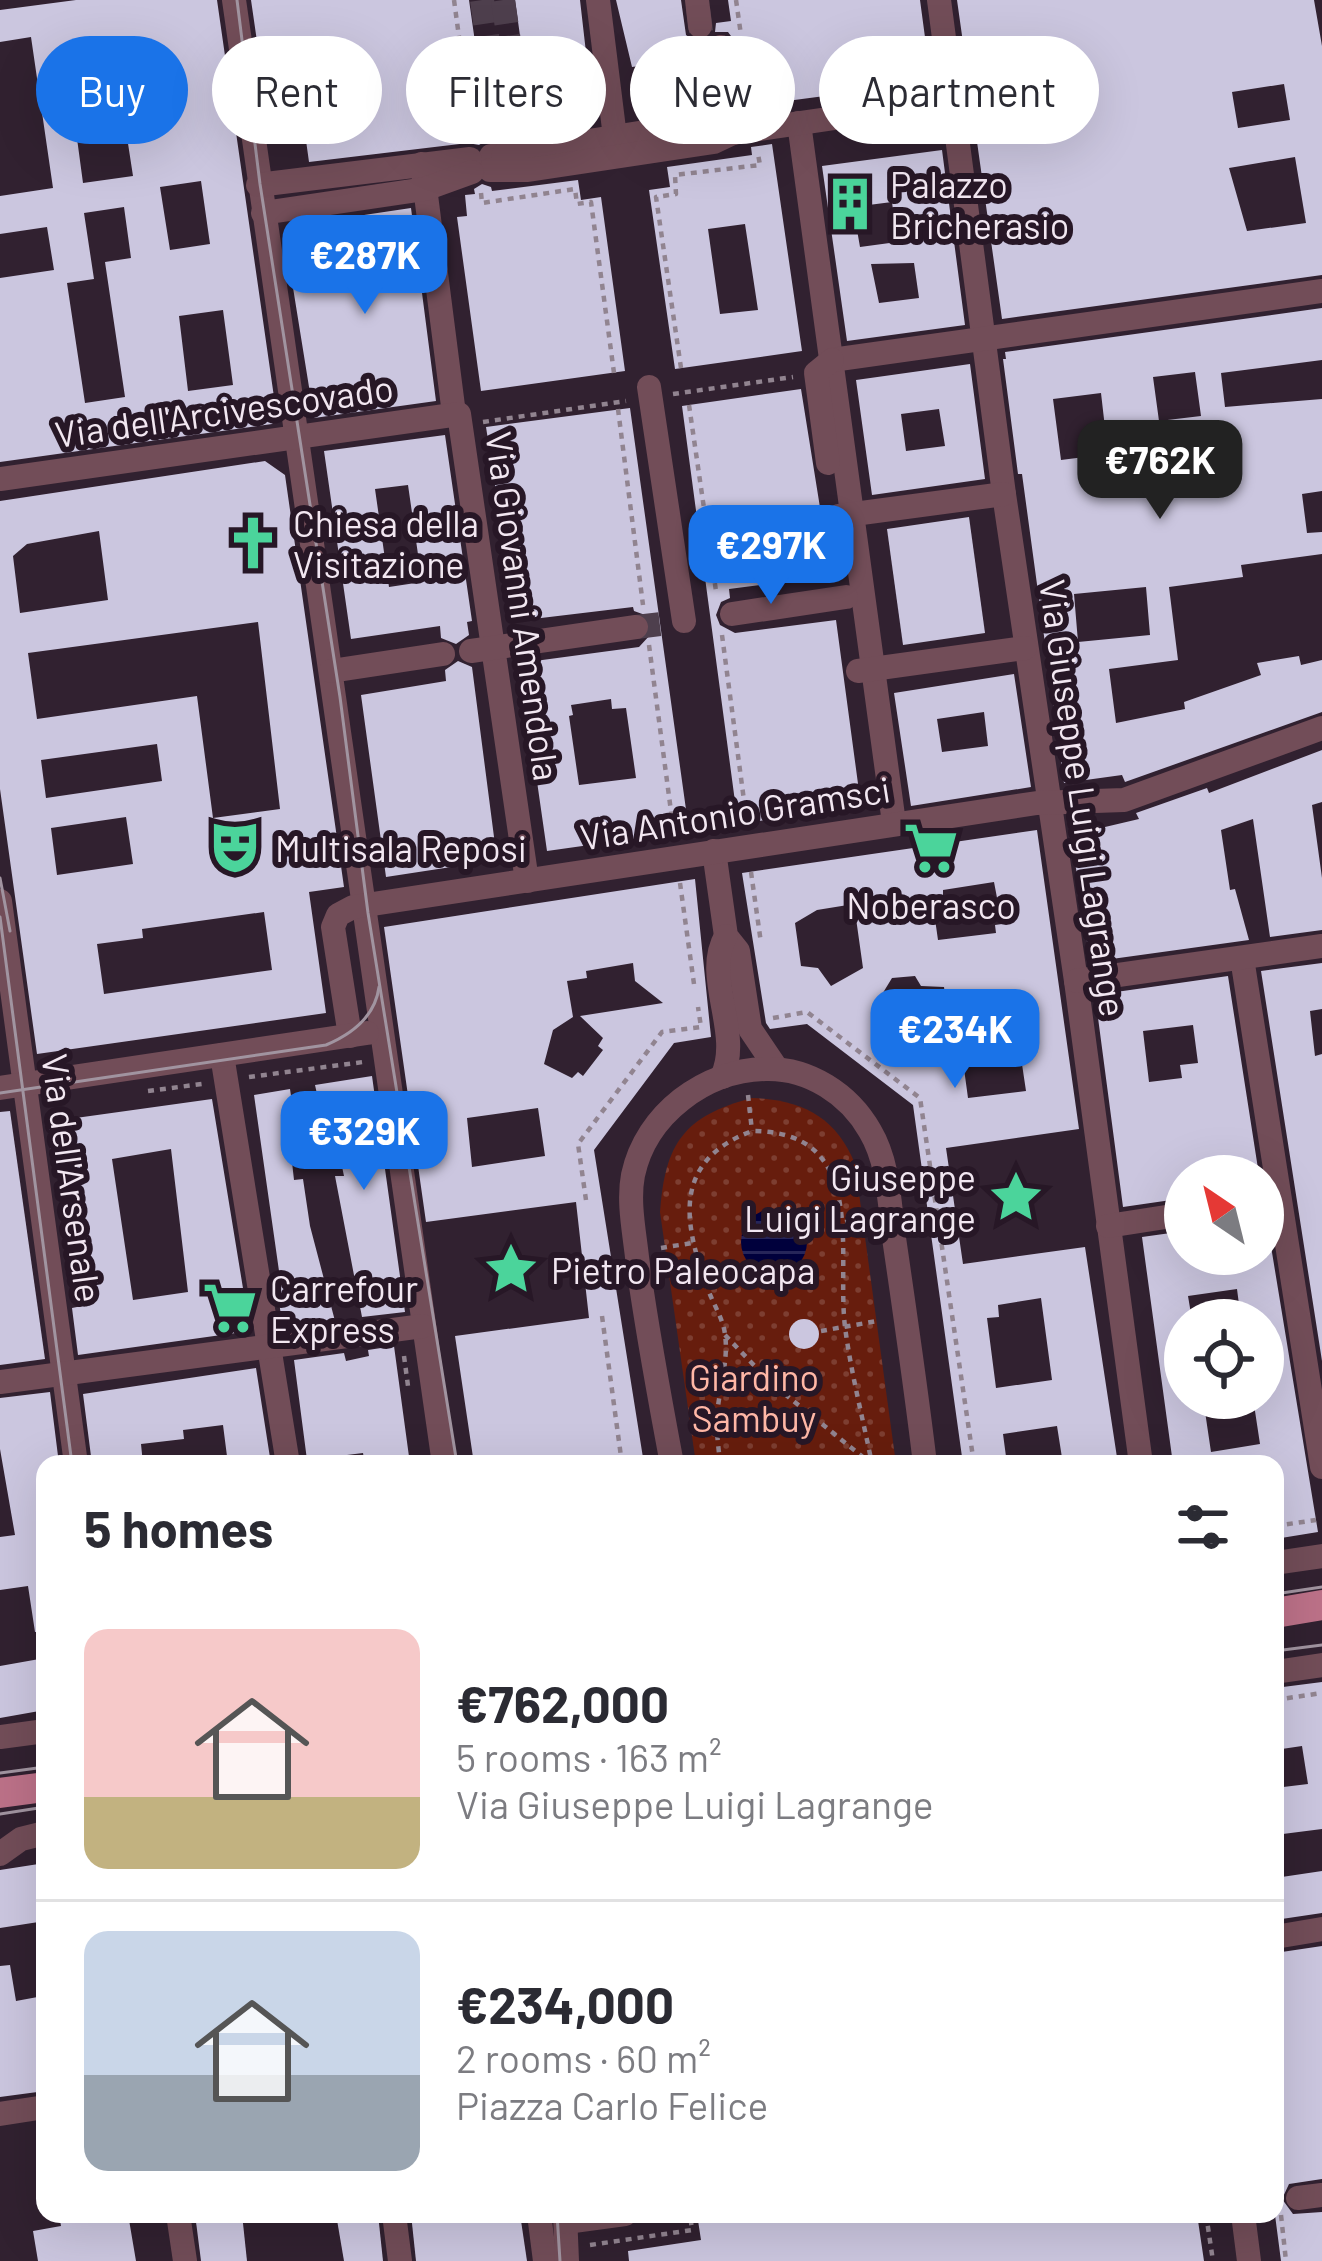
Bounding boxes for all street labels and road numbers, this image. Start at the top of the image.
street label: Via dell'Arcivescovado [52,365,396,455]
street label: Via Giovanni Amendola [478,429,570,783]
street label: Via Giuseppe Luigi Lagrange [1032,577,1136,1019]
street label: Via Antonio Gramsci [577,766,893,858]
street label: Via dell'Arsenale [34,1051,112,1305]

